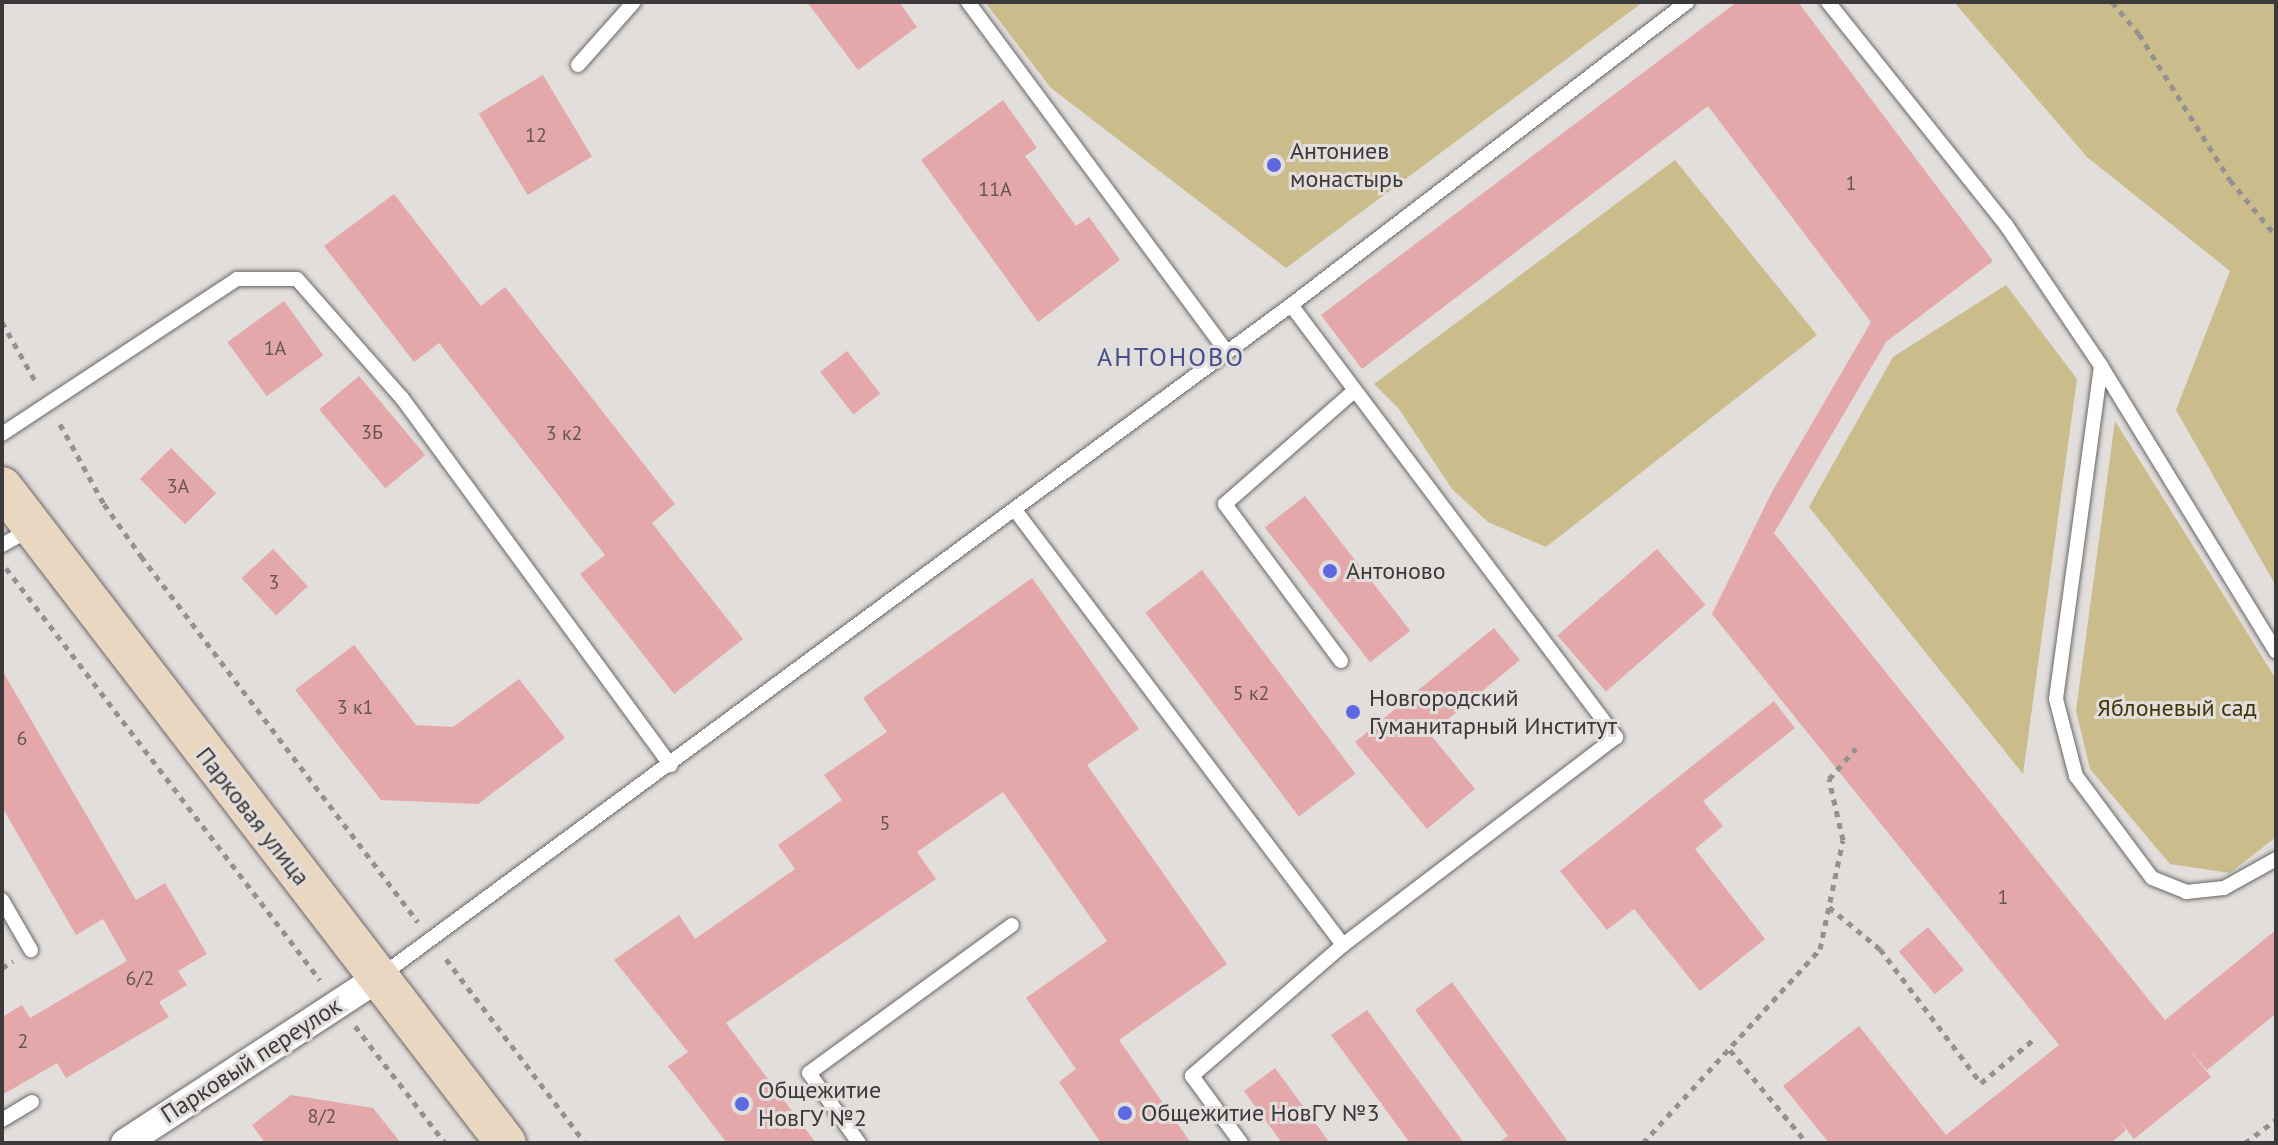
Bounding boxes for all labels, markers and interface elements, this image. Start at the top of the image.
house number: 12 [525,123,547,147]
place label: Антониев монастырь [1290,137,1403,193]
marker: Антониев монастырь [1265,156,1283,174]
house number: 1 [1846,171,1856,195]
house number: 11А [978,177,1012,201]
house number: 1А [264,336,286,360]
district label: АНТОНОВО [1097,341,1245,373]
house number: 3Б [361,420,383,444]
house number: 3 к2 [546,421,582,445]
house number: 3А [167,474,189,498]
place label: Антоново [1346,557,1446,585]
marker: Антоново [1321,562,1339,580]
house number: 3 [269,570,279,594]
house number: 5 к2 [1233,681,1269,705]
place label: Новгородский Гуманитарный Институт [1369,684,1617,740]
park label: Яблоневый сад [2097,694,2257,722]
house number: 3 к1 [337,695,373,719]
marker: Новгородский Гуманитарный Институт [1344,703,1362,721]
house number: 6 [17,726,27,750]
street label: Парковая улица [190,741,316,891]
house number: 5 [880,811,890,835]
house number: 1 [1998,885,2008,909]
house number: 6/2 [126,966,154,990]
street label: Парковый переулок [155,991,347,1129]
house number: 2 [18,1029,28,1053]
place label: Общежитие НовГУ №2 [758,1076,881,1132]
marker: Общежитие НовГУ №2 [733,1095,751,1113]
place label: Общежитие НовГУ №3 [1141,1099,1380,1127]
house number: 8/2 [308,1104,336,1128]
marker: Общежитие НовГУ №3 [1116,1104,1134,1122]

